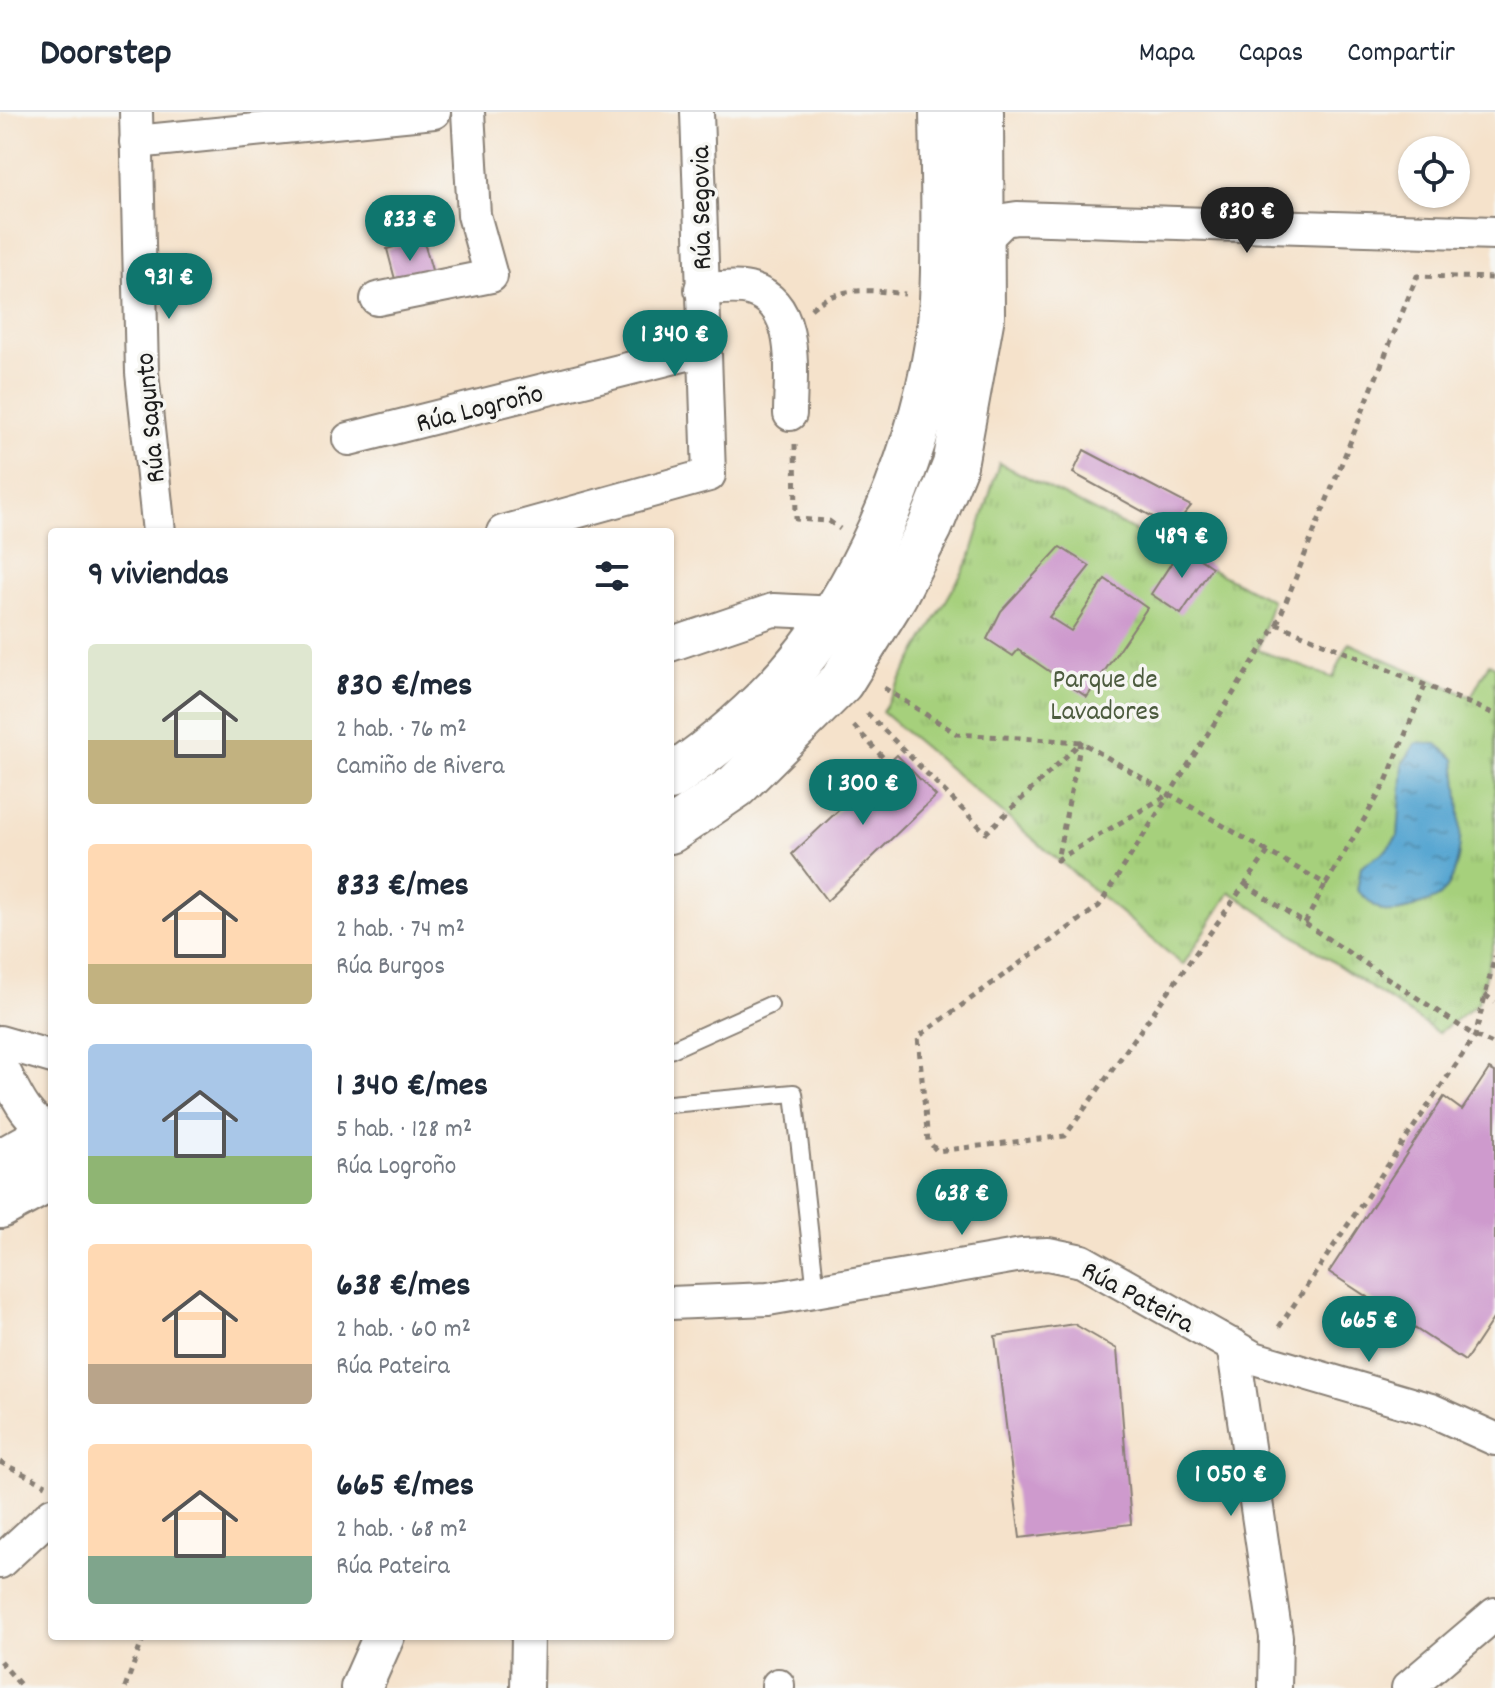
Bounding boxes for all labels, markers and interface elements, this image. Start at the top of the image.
text: Doorstep [40,28,172,83]
text: Mapa [1139,35,1194,75]
text: Capas [1238,35,1303,75]
text: Compartir [1347,35,1455,75]
map controls [1398,136,1470,208]
button: locate [1398,136,1470,208]
street label: Rúa Segovia [683,144,725,271]
pin: 830 € [1191,187,1303,255]
text: 830 € [1219,194,1275,231]
pin: 833 € [354,195,466,263]
text: 833 € [383,202,437,239]
pin: 931 € [113,253,225,321]
text: 931 € [144,260,194,297]
pin: 1 340 € [601,310,749,378]
text: 1 340 € [641,317,709,354]
street label: Rúa Sagunto [127,351,179,484]
street label: Rúa Logroño [412,376,548,446]
pin: 489 € [1126,512,1238,580]
text: 489 € [1155,519,1209,556]
text: 9 viviendas [88,552,229,601]
icon: filters [590,554,634,598]
park label: Parque de Lavadores [1050,662,1160,734]
text: 830 €/mes [336,663,472,712]
icon: home [152,676,248,772]
text: 2 hab. · 76 m² [336,712,467,749]
text: Camiño de Rivera [336,749,504,786]
pin: 1 300 € [789,759,937,827]
text: 1 300 € [827,766,899,803]
text: 833 €/mes [336,863,469,912]
icon: home [152,876,248,972]
text: 2 hab. · 74 m² [336,912,465,949]
text: Rúa Burgos [336,949,445,986]
text: 1 340 €/mes [336,1063,488,1112]
icon: home [152,1076,248,1172]
text: 5 hab. · 128 m² [336,1112,472,1149]
text: Rúa Logroño [336,1149,456,1186]
pin: 638 € [906,1169,1018,1237]
text: 638 € [934,1176,990,1213]
street label: Rúa Pateira [1073,1253,1201,1346]
text: 638 €/mes [336,1263,470,1312]
icon: home [152,1276,248,1372]
pin: 665 € [1313,1296,1425,1364]
text: 665 € [1340,1303,1398,1340]
text: 2 hab. · 60 m² [336,1312,471,1349]
text: Rúa Pateira [336,1349,450,1386]
pin: 1 050 € [1157,1450,1305,1518]
text: 1 050 € [1195,1457,1267,1494]
text: 665 €/mes [336,1463,474,1512]
icon: home [152,1476,248,1572]
text: 2 hab. · 68 m² [336,1512,467,1549]
text: Rúa Pateira [336,1549,450,1586]

